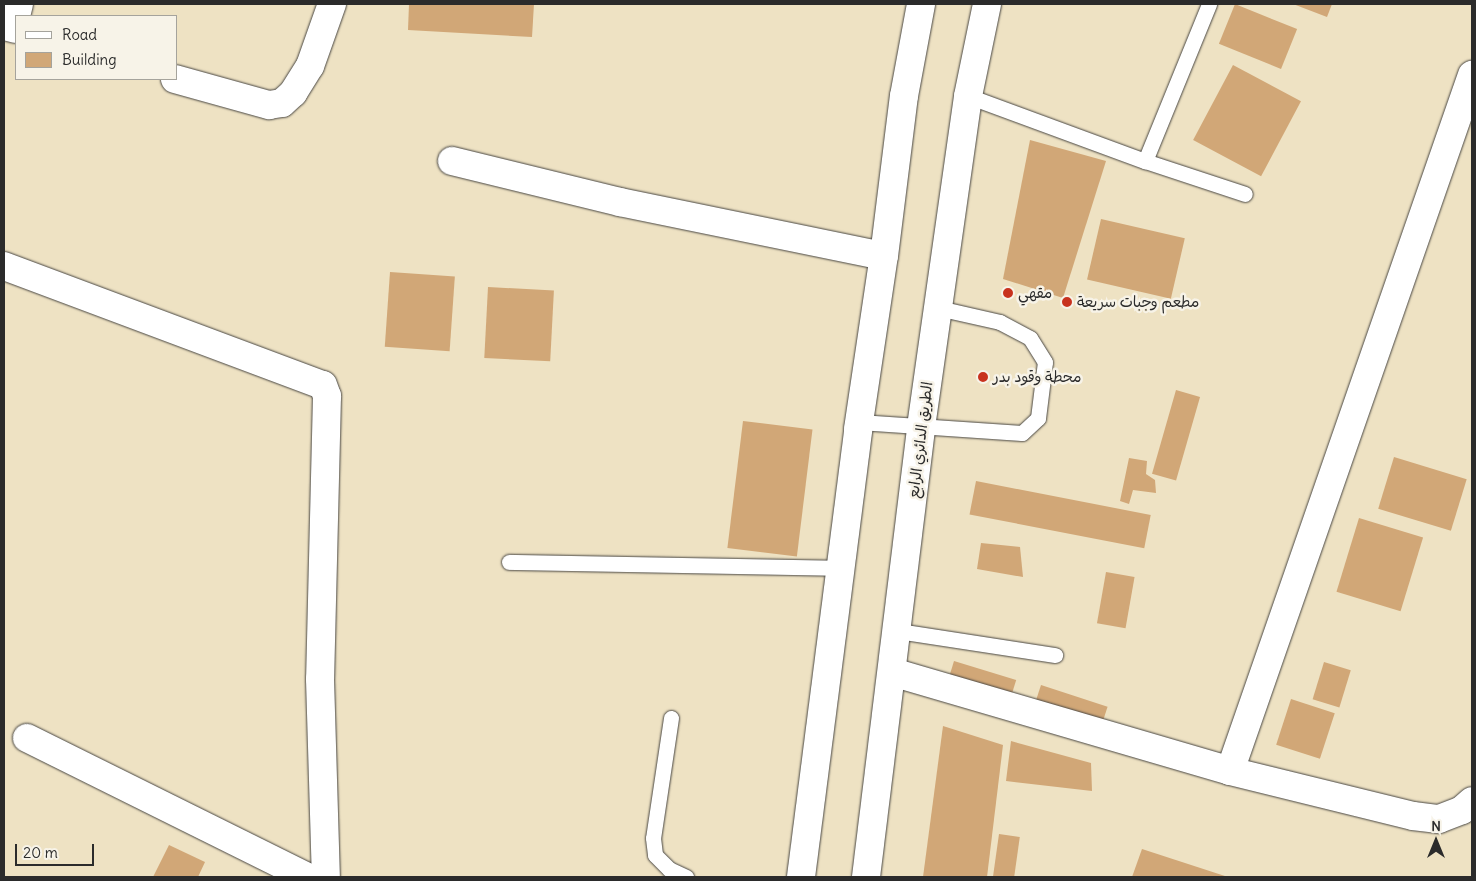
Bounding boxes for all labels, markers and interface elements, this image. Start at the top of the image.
legend [15,15,178,80]
text: Road [62,25,97,44]
text: Building [62,50,117,69]
place label: مقهي [1018,284,1052,302]
marker: مقهي [1002,287,1014,299]
place label: مطعم وجبات سريعة [1077,293,1199,311]
marker: مطعم وجبات سريعة [1061,296,1073,308]
place label: محطة وقود بدر [993,368,1081,386]
marker: محطة وقود بدر [977,371,989,383]
street label: الطريق الدائري الرابع [904,381,936,499]
north arrow [1411,816,1461,866]
text: N [1431,817,1441,835]
scale bar [18,834,96,866]
text: 20 m [23,843,58,862]

